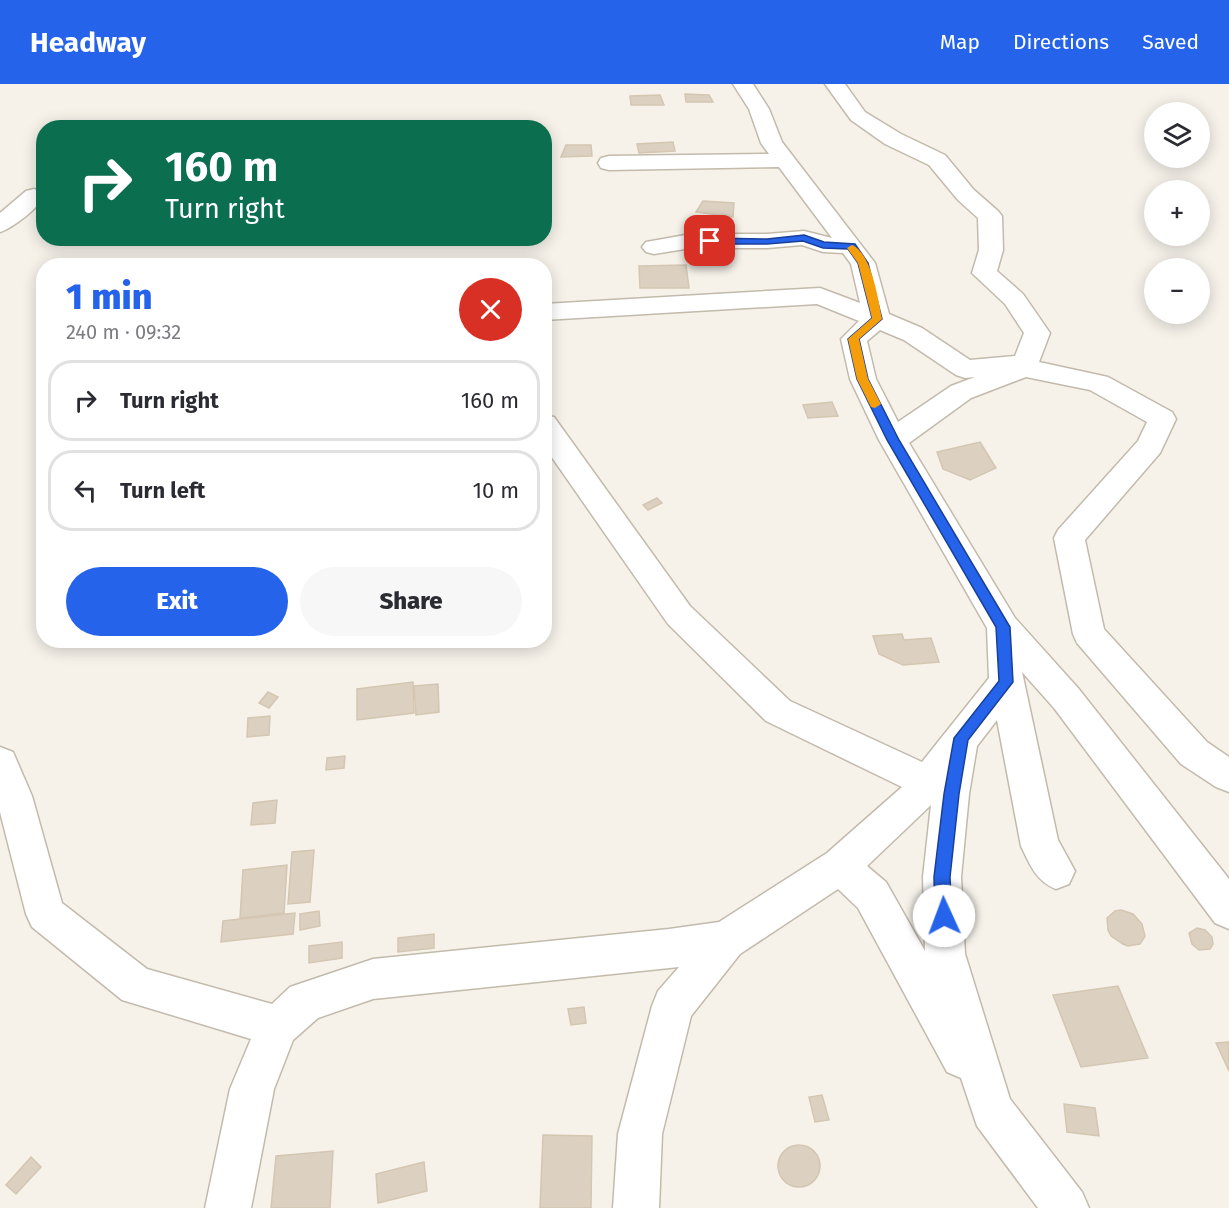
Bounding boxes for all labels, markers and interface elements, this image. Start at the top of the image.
text: Headway [30,26,146,59]
text: Map [940,29,980,55]
text: Directions [1013,29,1109,55]
text: Saved [1142,29,1199,55]
map controls [1144,102,1210,324]
button: layers [1144,102,1210,168]
text: 160 m [165,142,278,192]
icon: right [66,144,144,222]
button: + [1144,180,1210,246]
text: Turn right [165,193,285,225]
pin [684,215,735,266]
icon: arrive [693,224,726,257]
button: − [1144,258,1210,324]
text: 1 min [66,275,152,319]
button: close [459,278,522,341]
text: 240 m · 09:32 [66,320,181,344]
icon: right [69,384,102,417]
text: Turn right [120,387,219,414]
text: 160 m [461,387,519,414]
icon: left [69,474,102,507]
text: Turn left [120,477,205,504]
text: 10 m [473,477,519,504]
button: Exit [66,567,288,636]
button: Share [300,567,522,636]
position arrow [912,884,976,948]

